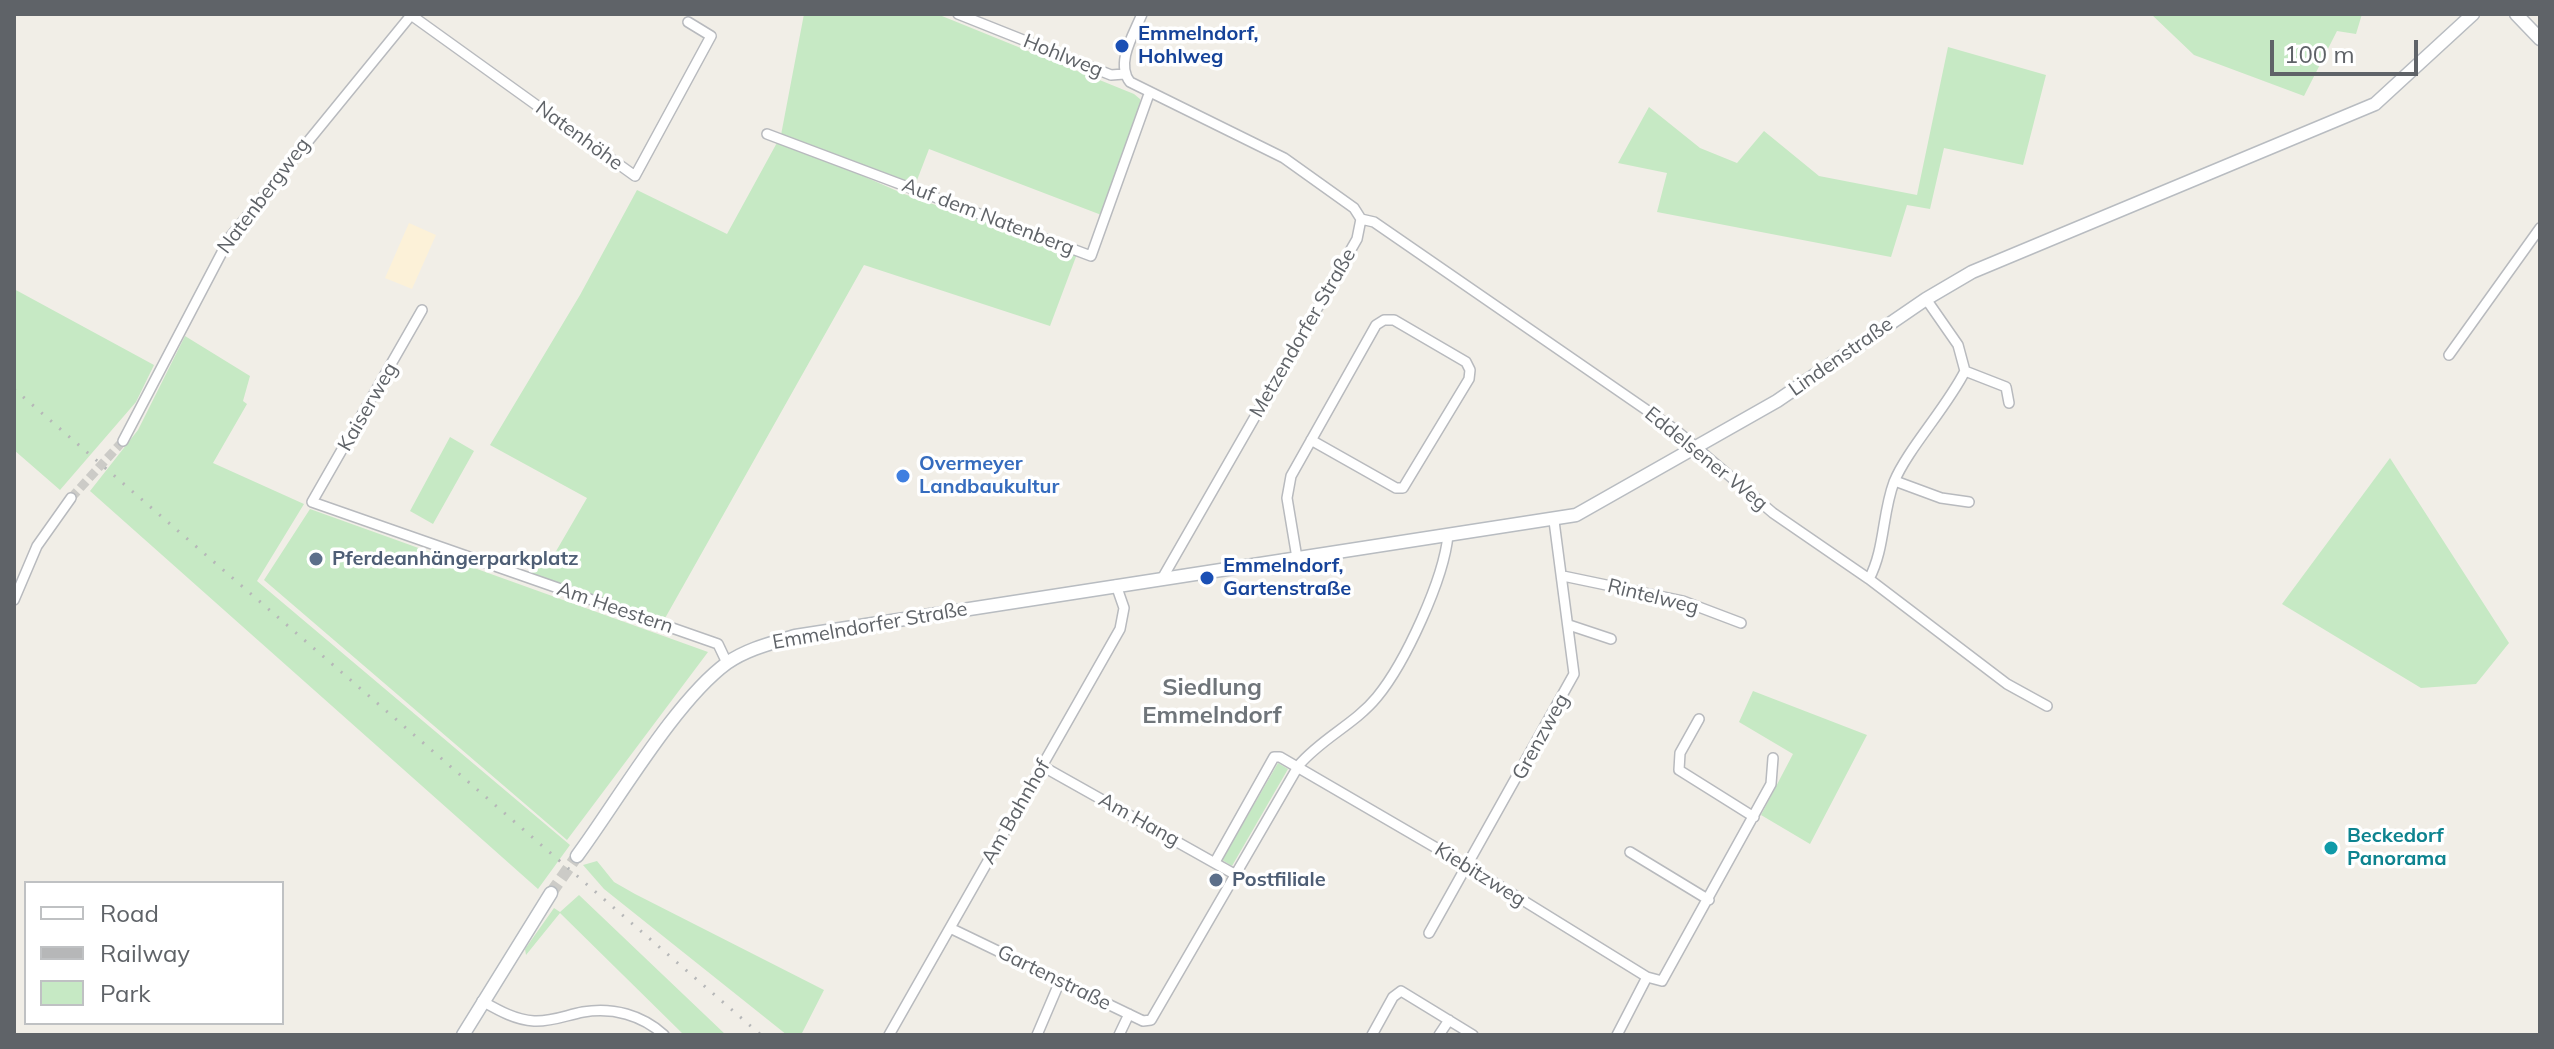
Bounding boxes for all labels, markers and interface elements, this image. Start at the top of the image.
place label: Emmelndorf, Hohlweg [1138,22,1259,69]
scale bar [2274,24,2422,74]
street label: Hohlweg [1020,29,1106,83]
marker: Emmelndorf, Hohlweg [1113,37,1131,55]
text: 100 m [2284,39,2355,69]
street label: Natenhöhe [531,96,627,176]
street label: Natenbergweg [213,133,315,259]
street label: Auf dem Natenberg [899,173,1077,261]
street label: Metzendorfer Straße [1245,244,1361,422]
street label: Lindenstraße [1784,312,1898,402]
street label: Kaiserweg [333,358,403,456]
street label: Eddelsener Weg [1640,402,1772,516]
place label: Overmeyer Landbaukultur [919,452,1059,499]
marker: Overmeyer Landbaukultur [894,467,912,485]
place label: Pferdeanhängerparkplatz [332,547,579,571]
marker: Pferdeanhängerparkplatz [307,550,325,568]
place label: Emmelndorf, Gartenstraße [1223,554,1351,601]
marker: Emmelndorf, Gartenstraße [1198,569,1216,587]
street label: Rintelweg [1605,574,1701,620]
street label: Am Heestern [554,577,676,639]
street label: Emmelndorfer Straße [771,597,969,655]
district label: Siedlung Emmelndorf [1142,674,1282,730]
street label: Grenzweg [1508,690,1574,784]
street label: Am Bahnhof [977,756,1055,868]
street label: Am Hang [1094,788,1184,852]
place label: Beckedorf Panorama [2347,824,2447,871]
street label: Kiebitzweg [1430,838,1530,912]
marker: Beckedorf Panorama [2322,839,2340,857]
place label: Postfiliale [1232,868,1326,892]
marker: Postfiliale [1207,871,1225,889]
legend [24,881,284,1025]
text: Road [100,898,159,928]
text: Railway [100,938,190,968]
street label: Gartenstraße [993,940,1115,1016]
text: Park [100,978,151,1008]

